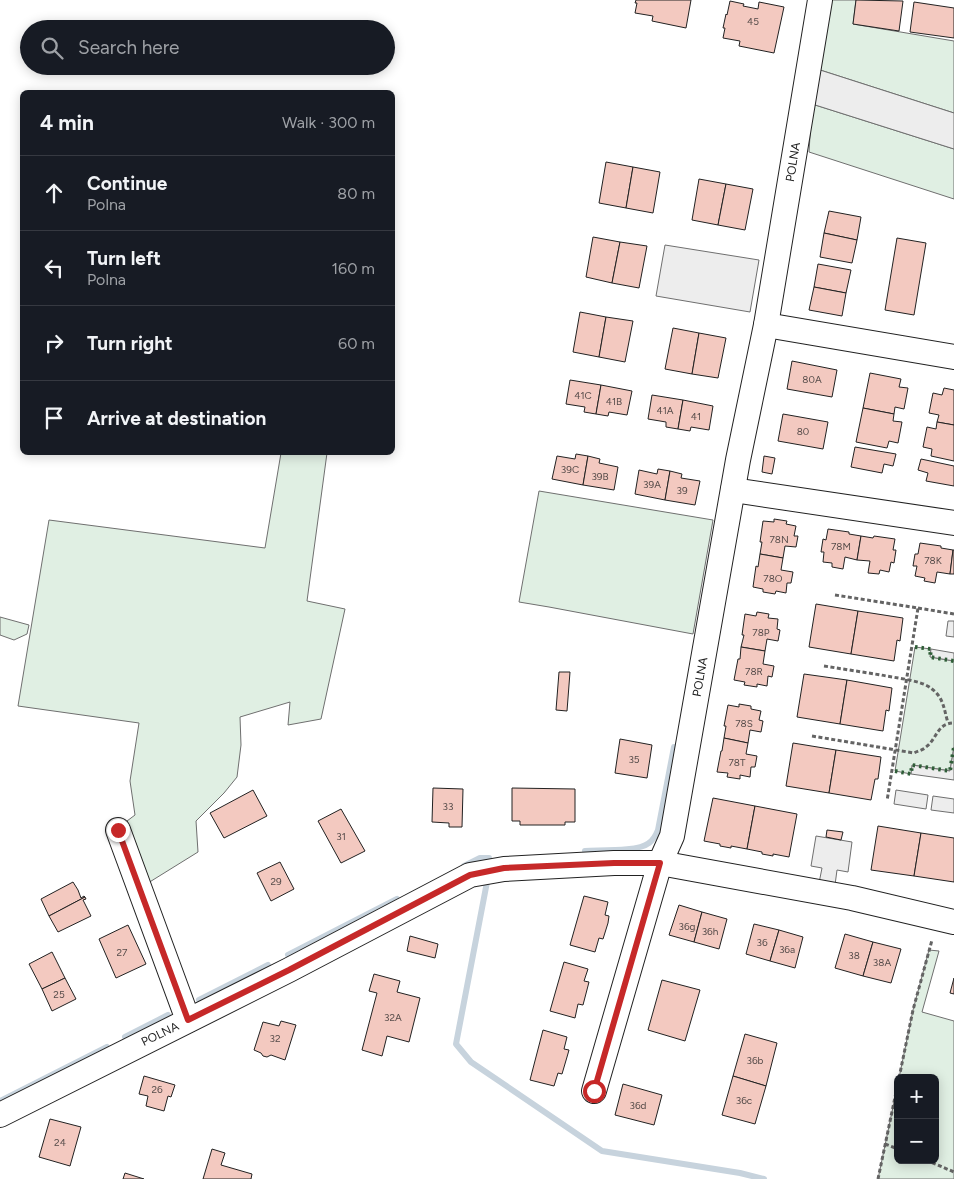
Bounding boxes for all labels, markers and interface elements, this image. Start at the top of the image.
house number: 45 [747,15,759,28]
search box [20,20,395,75]
icon: search [38,34,66,62]
text: Search here [78,36,180,59]
text: 4 min [40,110,94,135]
text: Walk · 300 m [282,113,375,132]
street label: POLNA [783,141,803,183]
text: Continue [87,172,167,195]
icon: ahead [40,179,68,207]
text: 80 m [337,184,375,203]
text: Polna [87,195,126,214]
text: Turn left [87,247,161,270]
icon: left [40,254,68,282]
text: 160 m [332,259,375,278]
text: Polna [87,270,126,289]
icon: right [40,329,68,357]
text: Turn right [87,332,173,355]
text: 60 m [338,334,375,353]
house number: 80A [802,373,822,386]
house number: 41C [574,389,592,402]
house number: 41B [606,395,622,408]
icon: arrive [40,404,68,432]
house number: 41A [656,404,674,417]
text: Arrive at destination [87,407,266,430]
house number: 41 [691,410,701,423]
house number: 80 [797,425,809,438]
house number: 39C [561,463,579,476]
house number: 39B [591,470,609,483]
house number: 39A [643,478,661,491]
house number: 39 [676,484,688,497]
house number: 78N [769,533,789,546]
house number: 78M [831,540,851,553]
house number: 78K [924,554,943,567]
house number: 78O [763,572,783,585]
house number: 78P [752,626,770,639]
street label: POLNA [690,656,710,698]
house number: 78R [745,665,763,678]
house number: 78S [735,717,753,730]
house number: 35 [628,753,640,766]
house number: 78T [728,756,746,769]
house number: 33 [443,800,453,813]
route end [107,819,130,842]
house number: 31 [336,830,346,843]
house number: 29 [270,875,282,888]
house number: 36g [679,920,696,933]
house number: 36h [702,925,719,938]
house number: 36 [756,936,768,949]
house number: 36a [779,943,795,956]
house number: 27 [117,946,128,959]
house number: 38 [848,949,860,962]
house number: 38A [873,956,891,969]
house number: 25 [53,988,65,1001]
house number: 32A [384,1011,402,1024]
street label: POLNA [139,1019,181,1049]
house number: 32 [269,1032,281,1045]
house number: 36b [747,1054,764,1067]
map controls [894,1074,939,1164]
button: + [894,1074,939,1119]
route start [583,1080,606,1103]
house number: 26 [151,1083,163,1096]
house number: 36c [736,1094,753,1107]
house number: 36d [630,1099,647,1112]
button: − [894,1119,939,1164]
house number: 24 [54,1136,66,1149]

